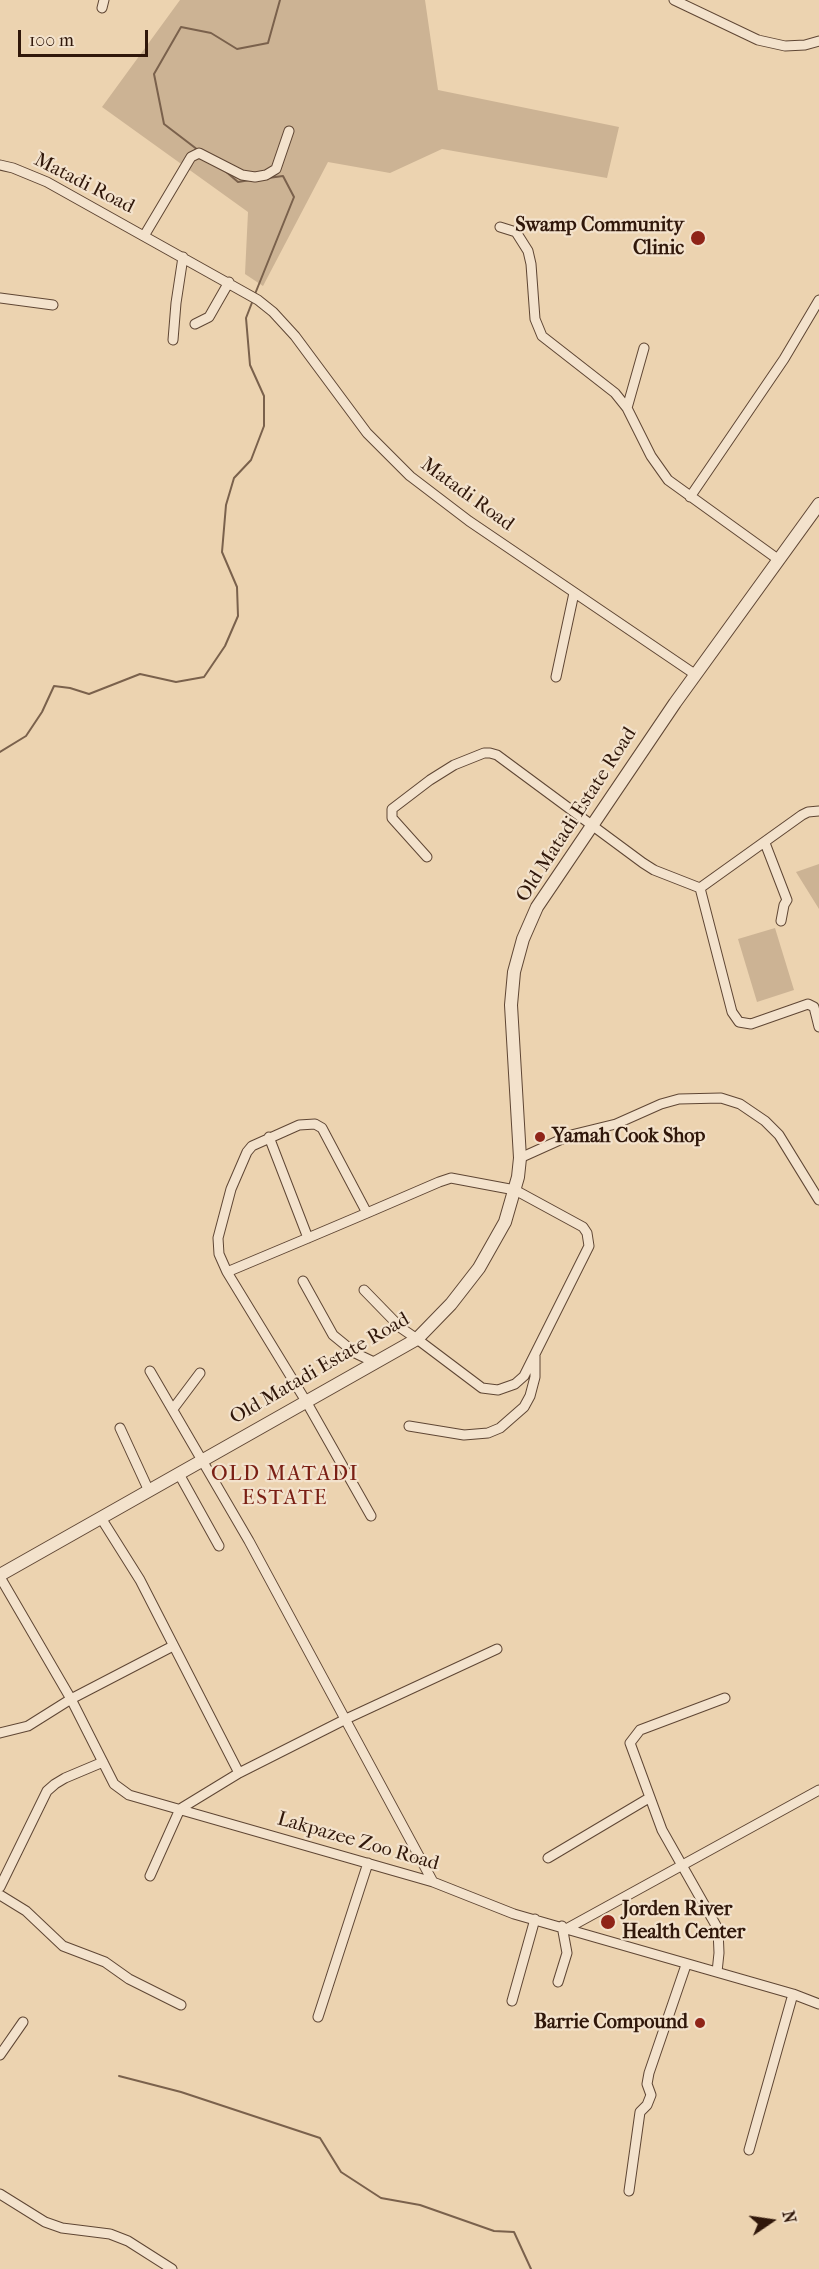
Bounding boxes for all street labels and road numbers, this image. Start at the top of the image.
street label: Matadi Road [30,148,138,220]
street label: Matadi Road [416,453,518,537]
street label: Old Matadi Estate Road [512,723,642,907]
street label: Old Matadi Estate Road [226,1308,414,1430]
street label: Lakpazee Zoo Road [274,1807,442,1877]

